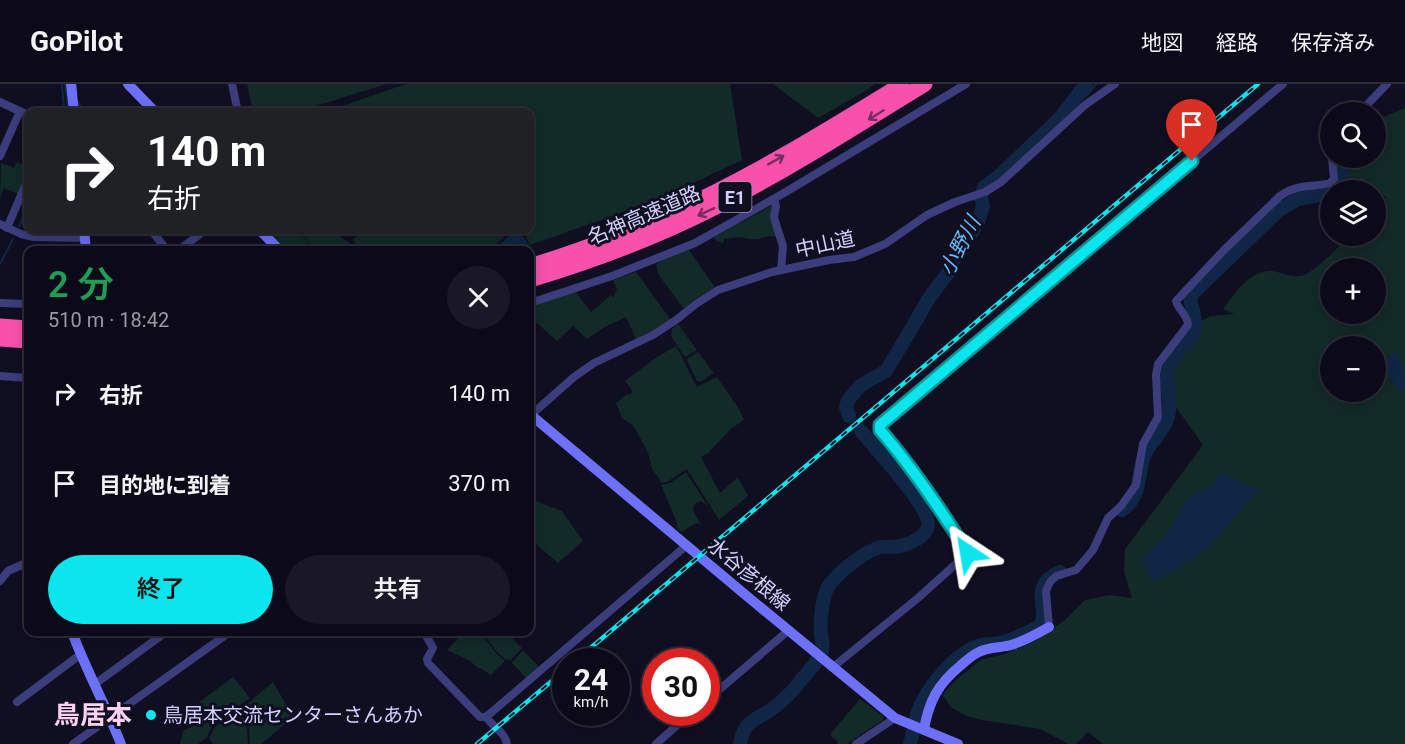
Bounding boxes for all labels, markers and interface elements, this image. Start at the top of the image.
text: GoPilot [30,25,123,58]
text: 地図 [1141,31,1183,55]
text: 経路 [1216,31,1258,55]
text: 保存済み [1291,31,1375,55]
pin [1166,99,1217,161]
map controls [1320,102,1386,402]
button: search [1320,102,1386,168]
one-way arrow [867,108,884,121]
icon: arrive [1175,108,1208,141]
text: 140 m [147,127,266,176]
icon: right [48,132,126,210]
one-way arrow [766,154,784,165]
button: layers [1320,180,1386,246]
street label: 名神高速道路 [584,181,704,249]
road number: E1 [718,182,752,212]
text: 右折 [147,183,201,215]
one-way arrow [698,206,716,218]
water label: 小野川 [935,211,986,279]
street label: 中山道 [793,226,857,262]
button: + [1320,258,1386,324]
text: 2 分 [48,264,114,306]
button: close [447,266,510,329]
text: 510 m · 18:42 [48,308,169,332]
button: − [1320,336,1386,402]
icon: right [48,377,81,410]
text: 140 m [448,381,510,406]
text: 右折 [99,383,143,408]
icon: arrive [48,467,81,500]
text: 370 m [448,471,510,496]
text: 目的地に到着 [99,473,231,498]
position arrow [936,521,1000,585]
street label: 水谷彦根線 [703,533,795,615]
button: 終了 [48,555,273,624]
button: 共有 [285,555,510,624]
speed limit sign: 30 [642,648,720,726]
text: 24 [574,662,608,697]
text: km/h [573,693,609,711]
district label: 鳥居本 [54,700,132,730]
place label: 鳥居本交流センターさんあか [163,703,423,727]
marker: 鳥居本交流センターさんあか [144,708,158,722]

